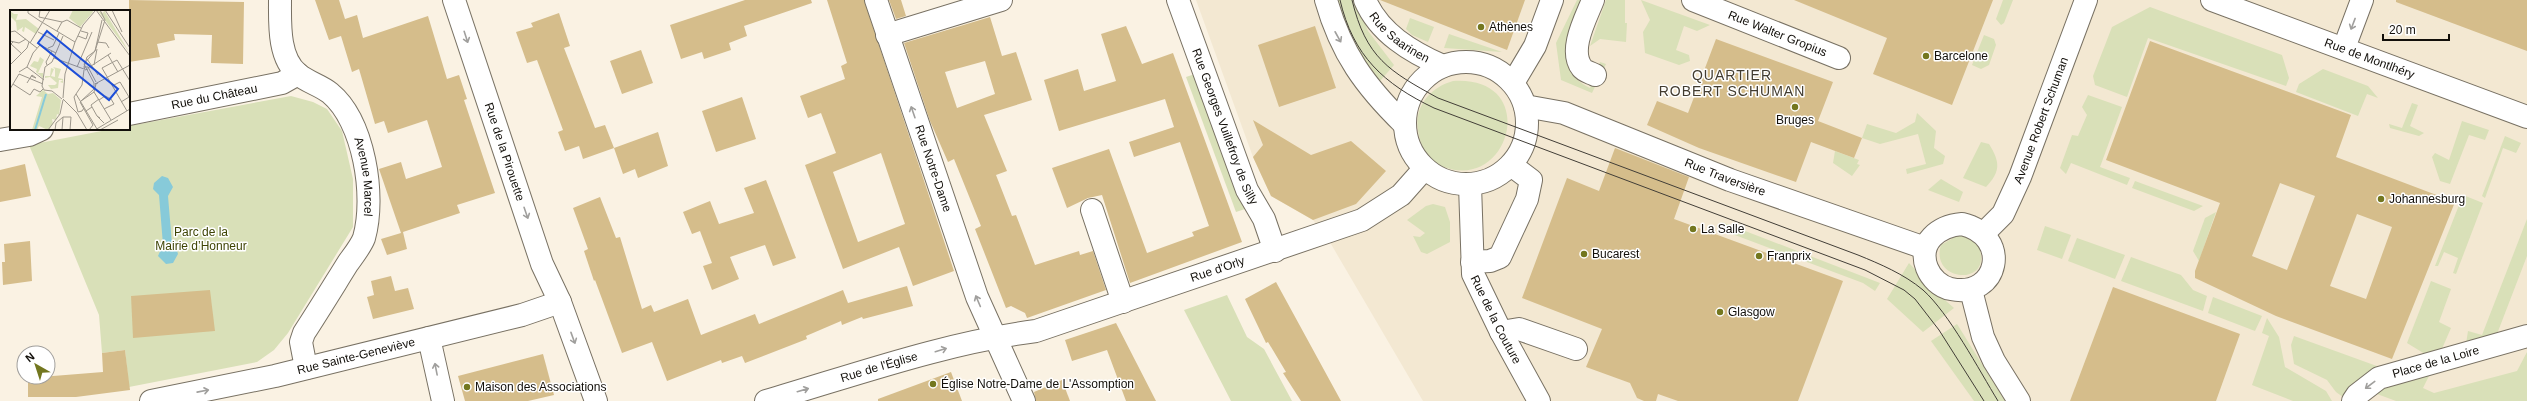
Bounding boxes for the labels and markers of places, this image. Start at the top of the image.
place label: Athènes [1489,20,1533,34]
marker: Athènes [1476,22,1486,32]
place label: Barcelone [1934,49,1988,63]
marker: Barcelone [1921,51,1931,61]
marker: Bruges [1790,102,1800,112]
place label: Bruges [1776,113,1814,127]
place label: Johannesburg [2389,192,2465,206]
marker: Johannesburg [2376,194,2386,204]
place label: La Salle [1701,222,1745,236]
marker: La Salle [1688,224,1698,234]
place label: Bucarest [1592,247,1640,261]
marker: Bucarest [1579,249,1589,259]
place label: Franprix [1767,249,1811,263]
marker: Franprix [1754,251,1764,261]
place label: Glasgow [1728,305,1775,319]
marker: Glasgow [1715,307,1725,317]
place label: Église Notre-Dame de L'Assomption [941,376,1134,391]
marker: Église Notre-Dame de L'Assomption [928,379,938,389]
place label: Maison des Associations [475,380,606,394]
marker: Maison des Associations [462,382,472,392]

